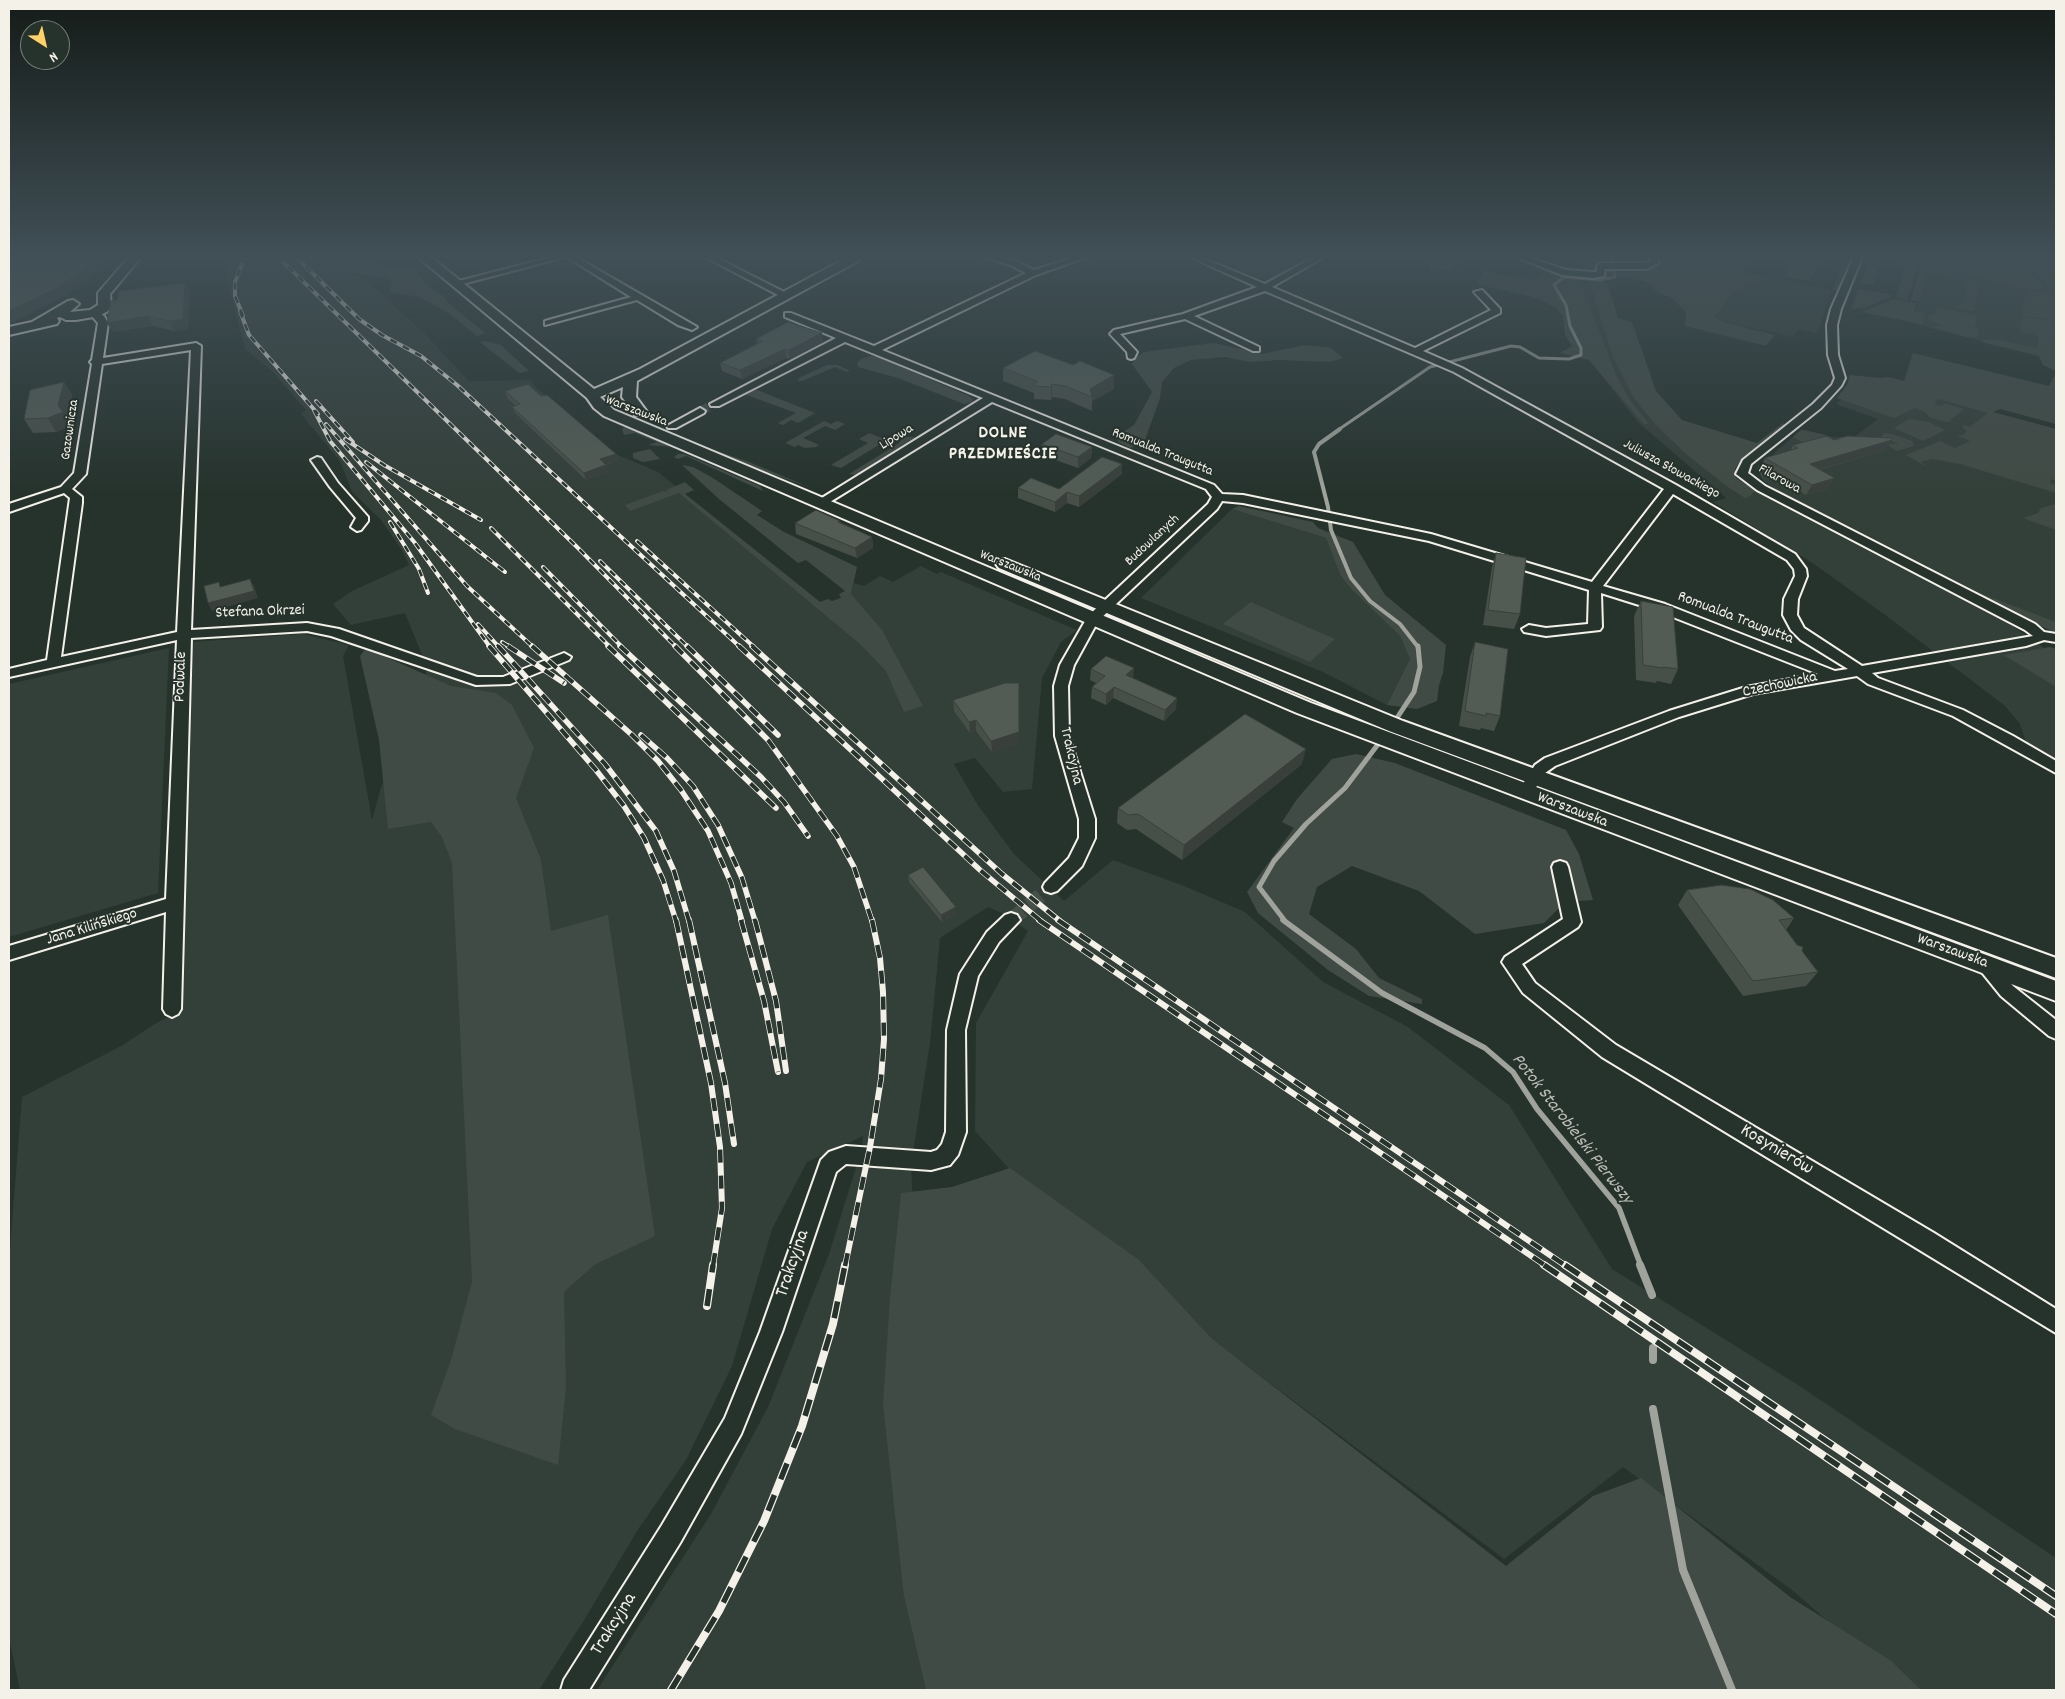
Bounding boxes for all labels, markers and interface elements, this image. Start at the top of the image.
north arrow [20,20,70,70]
text: N [44,46,62,67]
street label: Warszawska [603,393,669,431]
street label: Gazownicza [58,399,84,461]
street label: Lipowa [877,421,917,455]
district label: DOLNE PRZEDMIEŚCIE [947,424,1059,466]
street label: Romualda Traugutta [1109,425,1215,481]
street label: Juliusza Słowackiego [1620,436,1722,504]
street label: Filarowa [1755,462,1803,498]
street label: Budowlanych [1122,511,1184,571]
street label: Warszawska [977,547,1043,587]
street label: Romualda Traugutta [1674,588,1796,650]
street label: Stefana Okrzei [215,602,305,624]
street label: Podwale [172,651,192,703]
street label: Czechowicka [1741,669,1819,703]
street label: Trakcyjna [1054,725,1086,787]
street label: Warszawska [1534,789,1610,833]
street label: Jana Kilińskiego [44,905,140,951]
street label: Warszawska [1914,930,1990,974]
water label: Potok Starobielski Pierwszy [1506,1050,1636,1210]
street label: Kosynierów [1735,1120,1817,1182]
street label: Trakcyjna [772,1228,816,1300]
street label: Trakcyjna [587,1590,643,1660]

